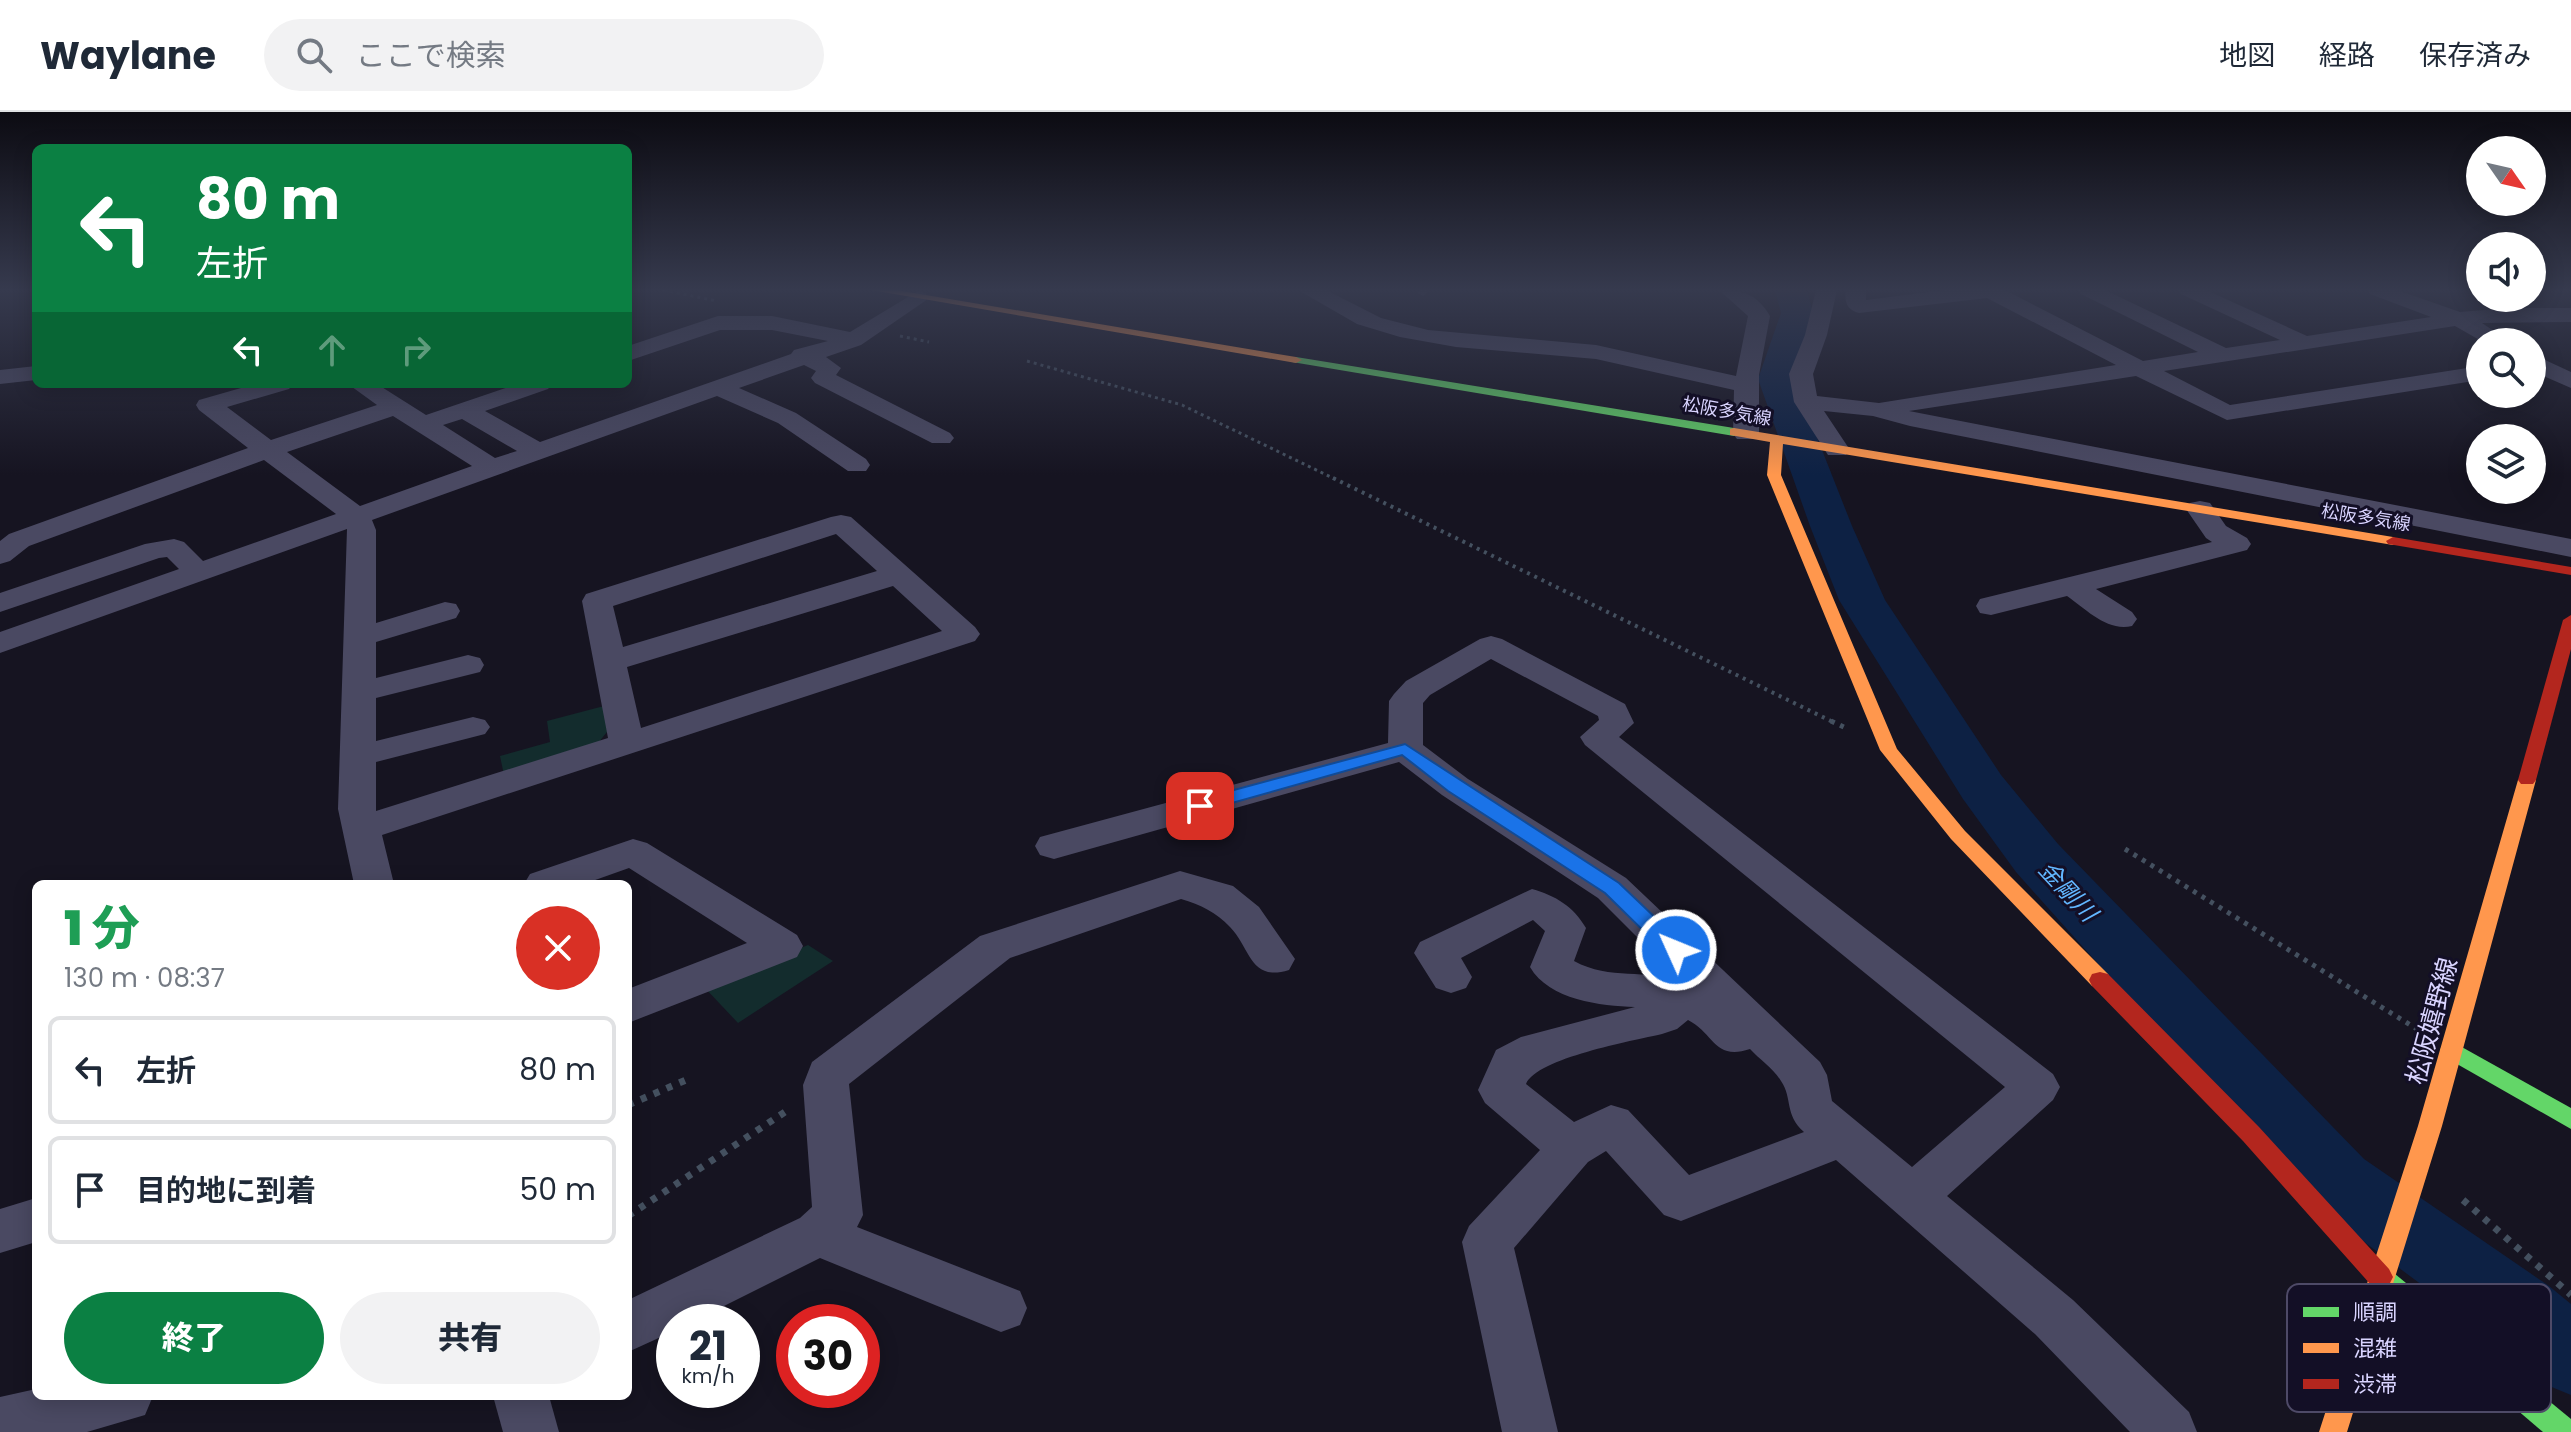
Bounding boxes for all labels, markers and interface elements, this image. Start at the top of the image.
search box [264,19,824,91]
text: Waylane [40,29,216,82]
icon: search [292,33,336,77]
text: ここで検索 [356,34,506,77]
text: 地図 [2219,36,2275,75]
text: 経路 [2319,36,2375,75]
text: 保存済み [2419,36,2531,75]
north arrow [2466,136,2546,216]
map controls [2466,136,2546,504]
text: 80 m [196,160,340,239]
icon: left [64,176,168,280]
button: sound [2466,232,2546,312]
text: 左折 [196,238,268,289]
icon: left [226,328,270,372]
icon: ahead [310,328,354,372]
icon: right [394,328,438,372]
button: search [2466,328,2546,408]
street label: 松阪多気線 [1681,391,1773,431]
button: layers [2466,424,2546,504]
street label: 松阪多気線 [2320,498,2412,536]
pin [1166,772,1234,840]
icon: arrive [1178,784,1222,828]
water label: 金剛川 [2031,853,2107,931]
text: 1 分 [64,895,140,962]
button: close [516,906,600,990]
position arrow [1634,908,1718,992]
street label: 松阪嬉野線 [2398,954,2466,1088]
text: 130 m · 08:37 [64,960,225,996]
icon: left [68,1048,112,1092]
text: 80 m [519,1048,596,1091]
text: 左折 [136,1049,196,1092]
icon: arrive [68,1168,112,1212]
text: 50 m [519,1168,596,1211]
text: 目的地に到着 [136,1169,316,1212]
legend [2287,1284,2551,1412]
button: 終了 [64,1292,324,1384]
button: 共有 [340,1292,600,1384]
text: 順調 [2353,1297,2397,1328]
speed limit sign: 30 [776,1304,880,1408]
text: 21 [689,1318,727,1374]
text: 混雑 [2353,1333,2397,1364]
text: km/h [681,1362,735,1390]
text: 渋滞 [2353,1369,2397,1400]

